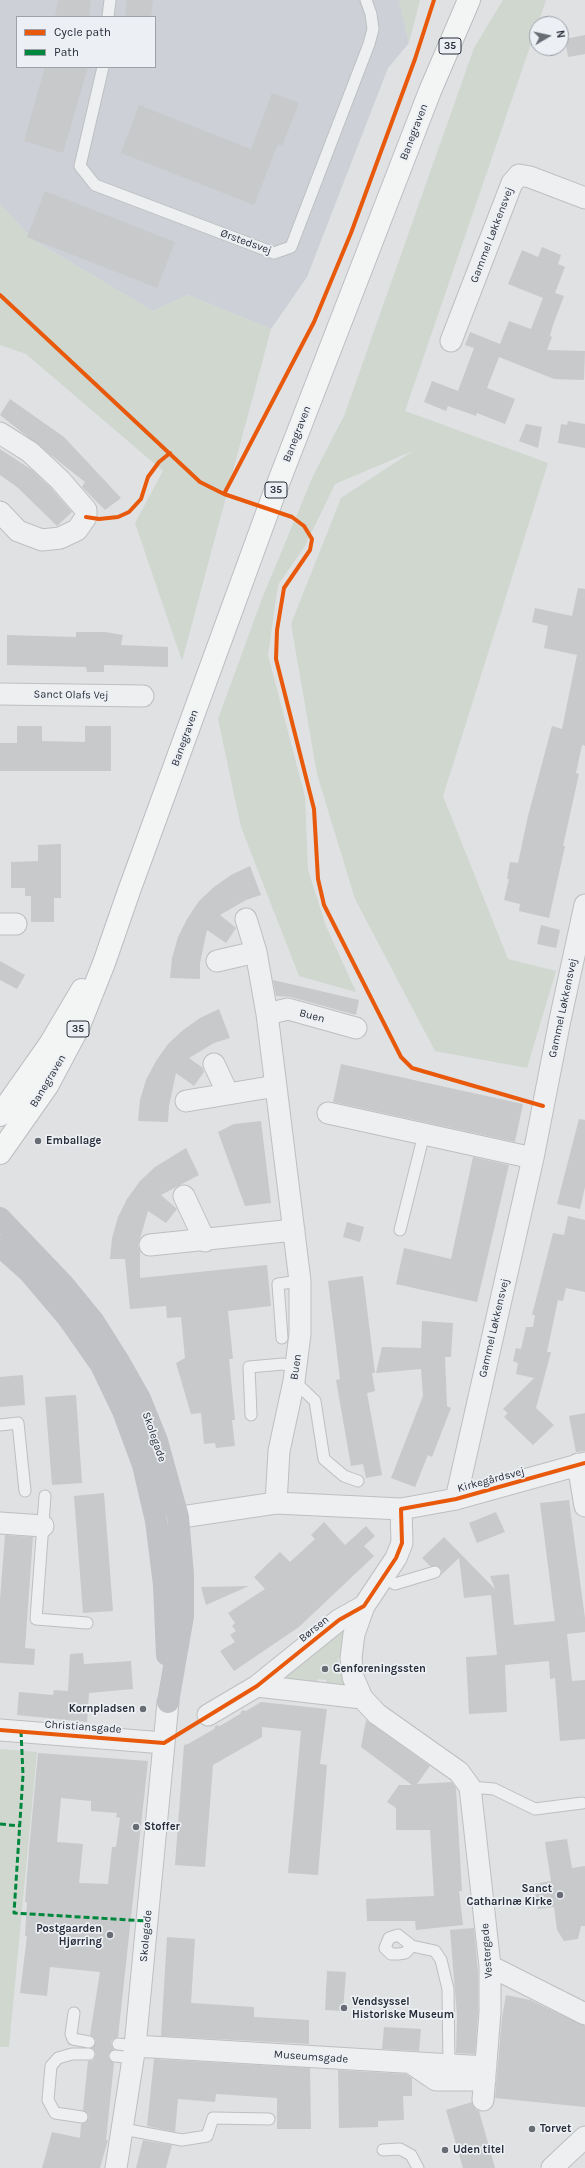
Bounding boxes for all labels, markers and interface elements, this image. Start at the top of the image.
legend [16,16,156,68]
north arrow [529,16,569,56]
text: Cycle path [54,25,111,39]
text: N [553,29,567,39]
road number: 35 [439,38,461,54]
text: Path [54,45,79,59]
street label: Banegraven [397,102,431,162]
street label: Gammel Løkkensvej [468,185,516,285]
street label: Ørstedsvej [219,227,273,257]
street label: Banegraven [280,404,314,464]
road number: 35 [265,482,287,498]
street label: Sanct Olafs Vej [33,688,109,702]
street label: Banegraven [169,708,201,768]
street label: Gammel Løkkensvej [546,957,580,1059]
street label: Buen [298,1006,326,1026]
road number: 35 [67,1021,89,1037]
street label: Banegraven [27,1052,69,1110]
place label: Emballage [46,1134,101,1148]
marker: Emballage [33,1136,43,1146]
street label: Gammel Løkkensvej [476,1277,512,1379]
street label: Buen [288,1353,304,1381]
street label: Skolegade [139,1410,169,1464]
street label: Kirkegårdsvej [456,1465,526,1495]
street label: Børsen [296,1613,332,1645]
place label: Genforeningssten [333,1662,426,1676]
marker: Genforeningssten [320,1664,330,1674]
place label: Kornpladsen [69,1702,135,1716]
marker: Kornpladsen [138,1704,148,1714]
street label: Christiansgade [44,1718,122,1736]
place label: Stoffer [144,1820,180,1834]
marker: Stoffer [131,1822,141,1832]
place label: Sanct Catharinæ Kirke [466,1882,552,1908]
marker: Sanct Catharinæ Kirke [555,1890,565,1900]
street label: Skolegade [137,1910,155,1962]
place label: Postgaarden Hjørring [36,1922,102,1948]
street label: Vestergade [478,1923,496,1979]
marker: Postgaarden Hjørring [105,1930,115,1940]
place label: Vendsyssel Historiske Museum [352,1995,454,2021]
marker: Vendsyssel Historiske Museum [339,2003,349,2013]
street label: Museumsgade [273,2048,349,2066]
place label: Torvet [540,2122,571,2136]
marker: Torvet [527,2124,537,2134]
place label: Uden titel [453,2143,504,2157]
marker: Uden titel [440,2145,450,2155]

